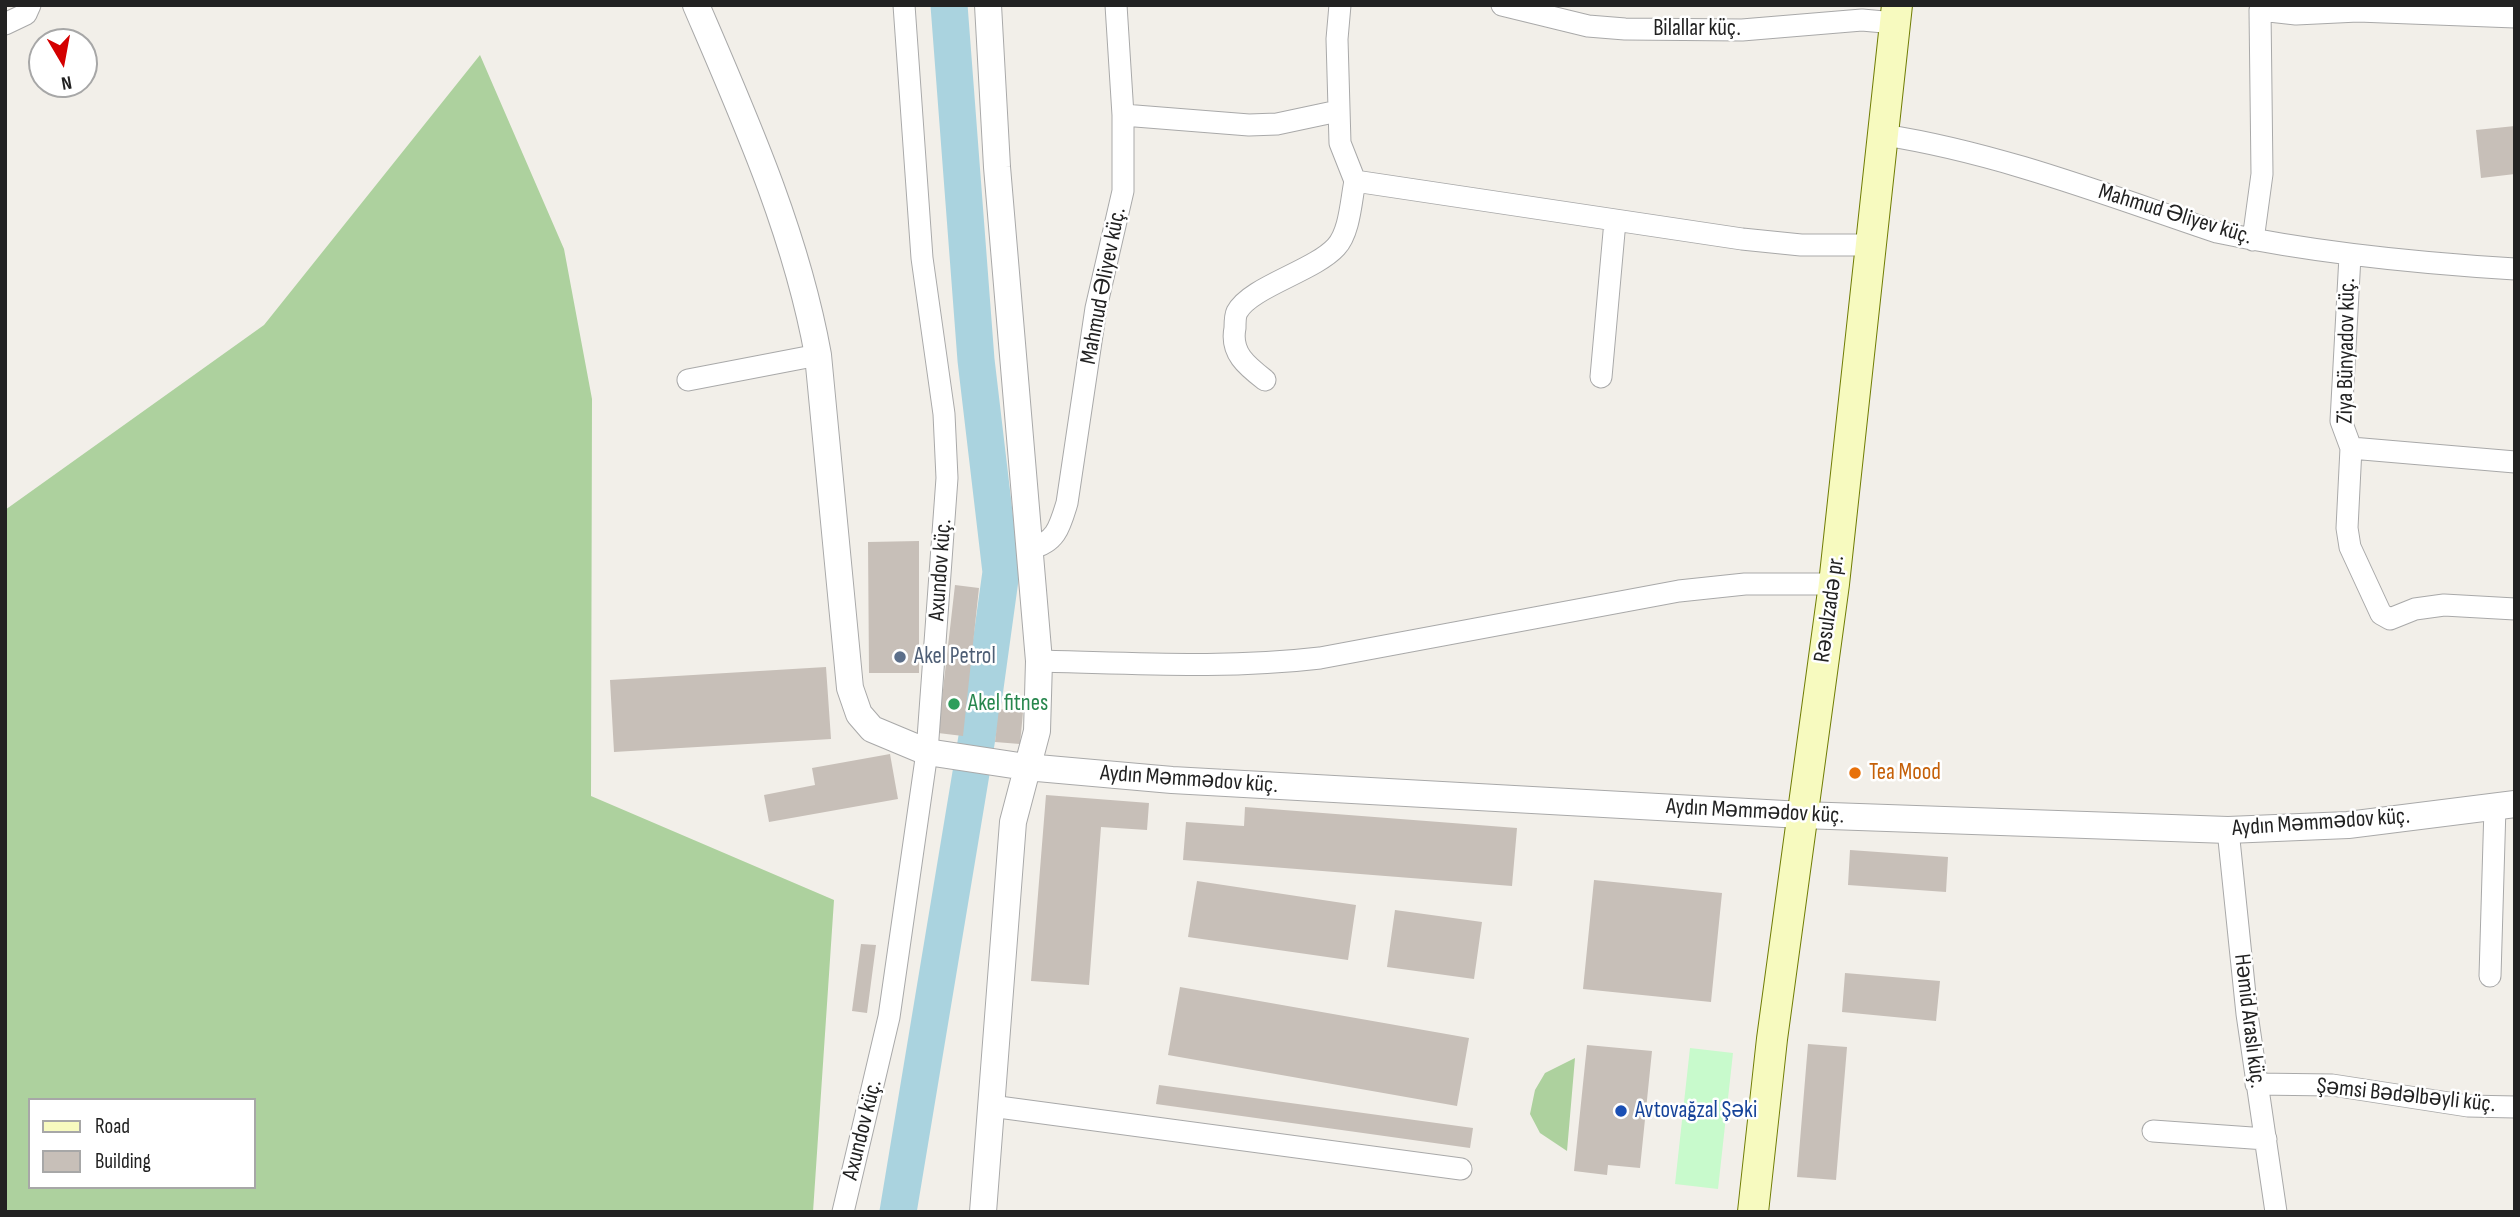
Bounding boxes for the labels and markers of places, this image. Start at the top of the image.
place label: Akel Petrol [914,643,996,671]
marker: Akel Petrol [892,649,908,665]
place label: Akel fitnes [968,690,1048,718]
marker: Akel fitnes [946,696,962,712]
place label: Tea Mood [1869,759,1941,787]
marker: Tea Mood [1847,765,1863,781]
place label: Avtovağzal Şəki [1635,1097,1757,1125]
marker: Avtovağzal Şəki [1613,1103,1629,1119]

